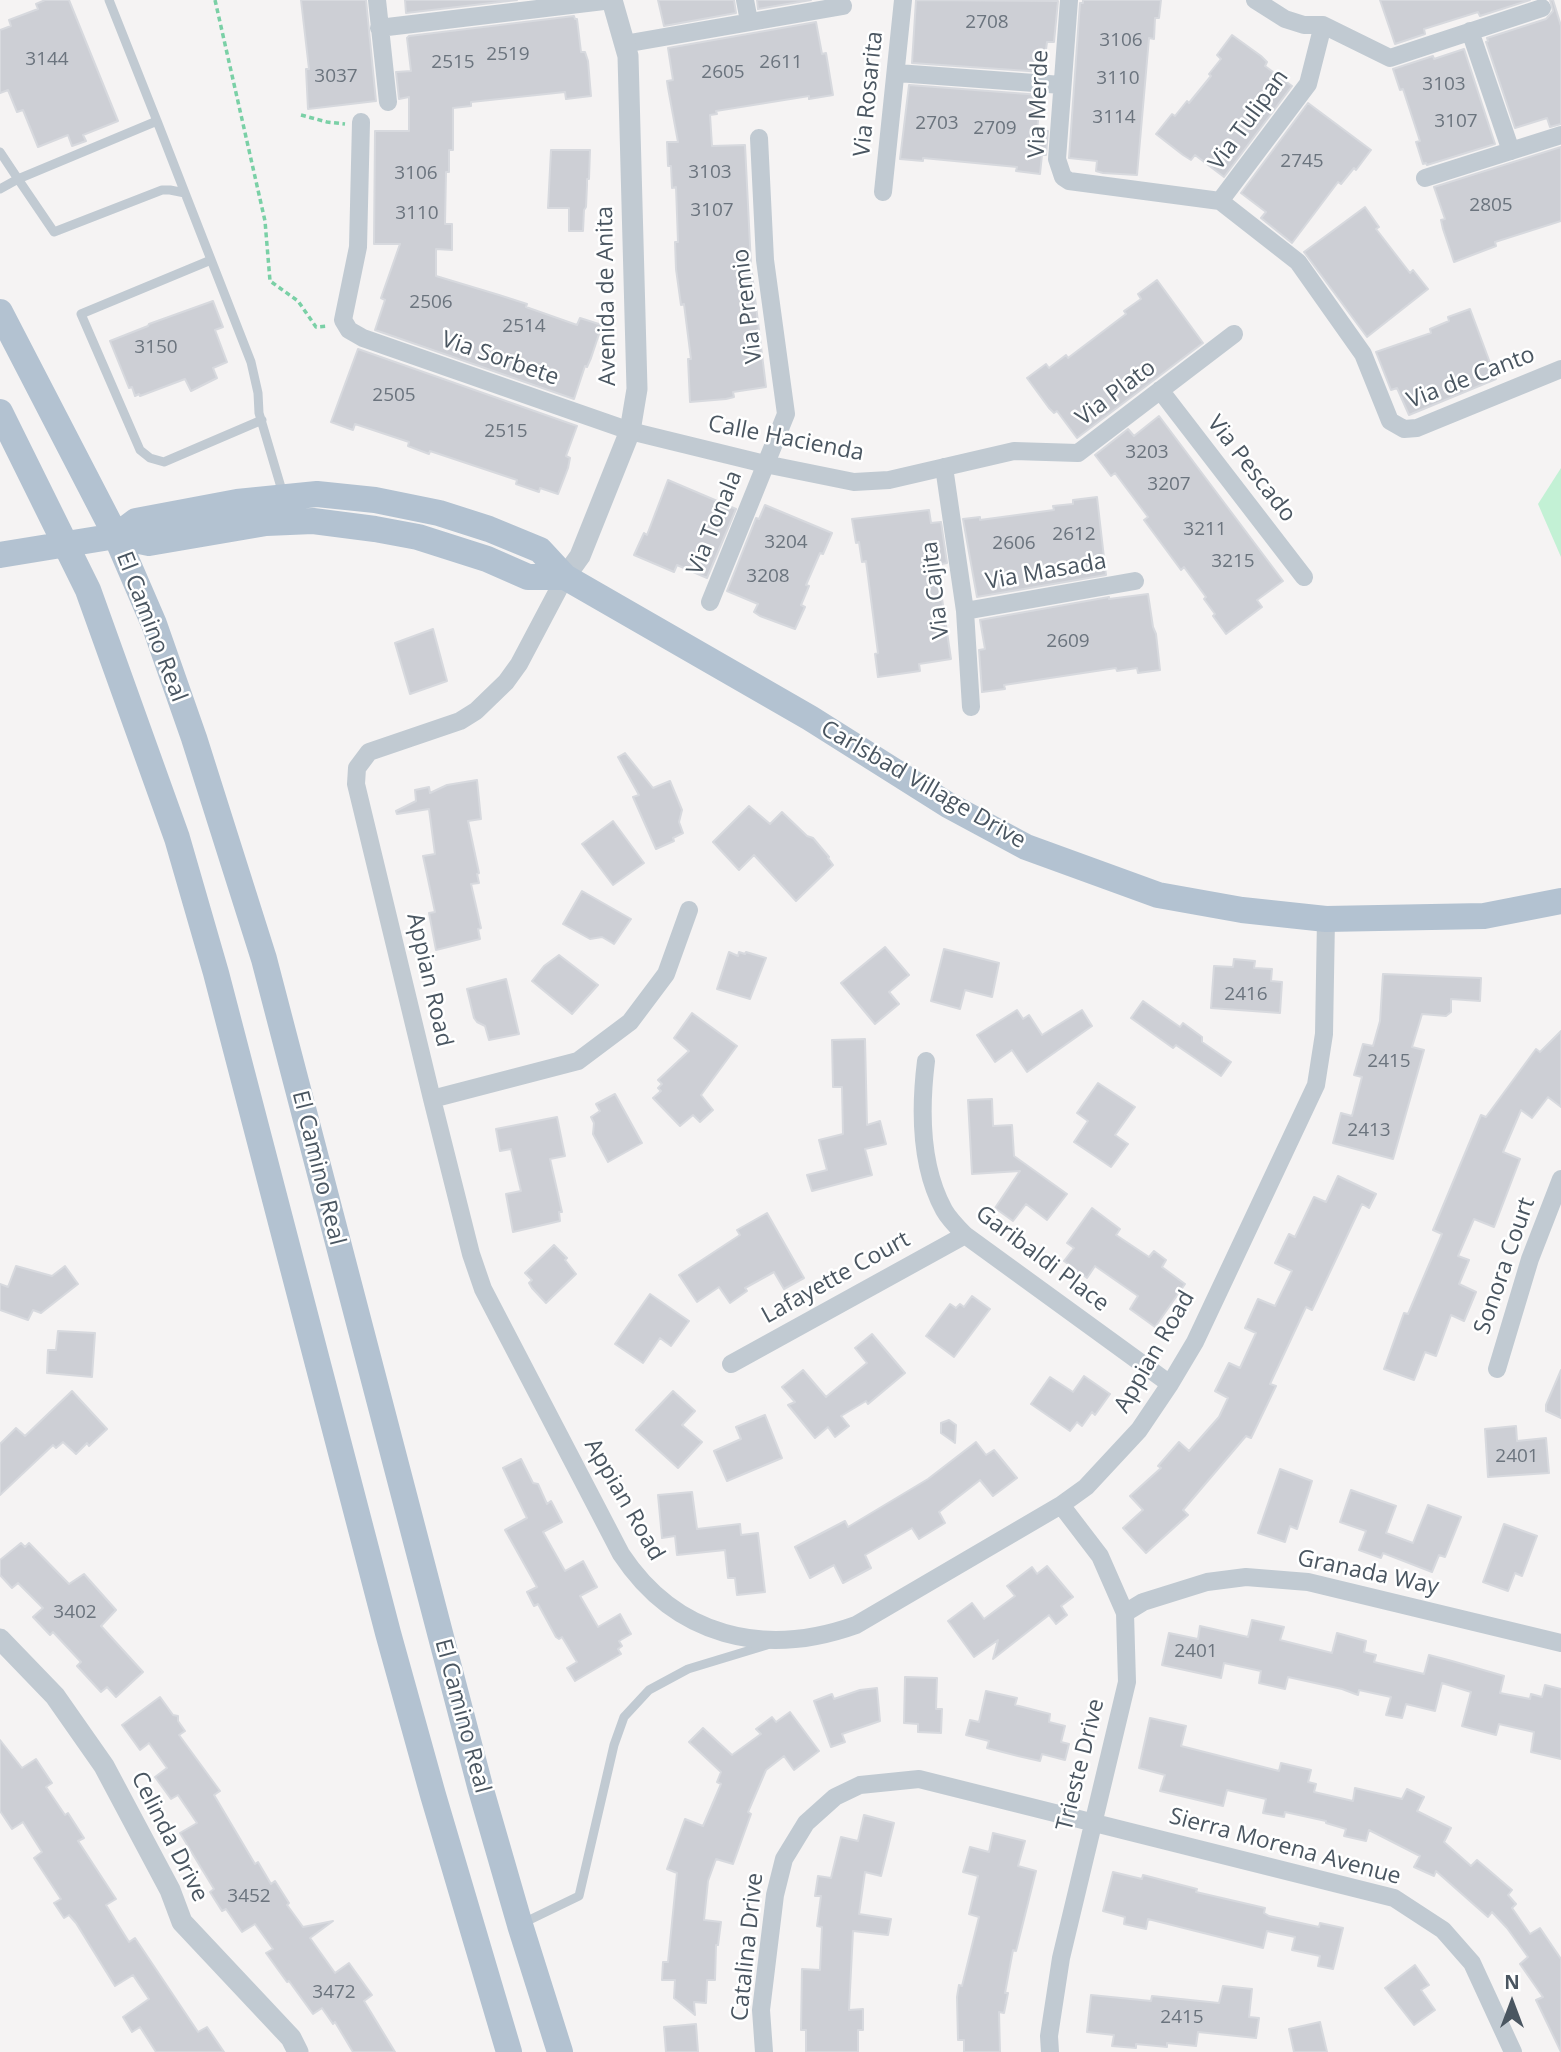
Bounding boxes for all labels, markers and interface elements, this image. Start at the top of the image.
house number: 2708 [965,12,1009,34]
street label: Via Rosarita [849,30,889,158]
house number: 3106 [1099,30,1143,52]
house number: 2519 [486,44,530,66]
house number: 3144 [25,49,69,71]
street label: Via Merde [1023,49,1055,159]
house number: 2515 [431,52,475,74]
house number: 2611 [759,52,803,74]
house number: 2605 [701,62,745,84]
street label: Via Tulipan [1203,64,1295,176]
house number: 3037 [314,66,358,88]
house number: 3110 [1096,68,1140,90]
house number: 3103 [1422,74,1466,96]
house number: 3114 [1092,107,1136,129]
house number: 3107 [1434,111,1478,133]
house number: 2703 [915,113,959,135]
house number: 2709 [973,118,1017,140]
house number: 2745 [1280,151,1324,173]
house number: 3103 [688,162,732,184]
house number: 3106 [394,163,438,185]
house number: 2805 [1469,195,1513,217]
house number: 3107 [690,200,734,222]
house number: 3110 [395,203,439,225]
street label: Avenida de Anita [592,206,622,386]
street label: Via Premio [727,247,769,365]
house number: 2506 [409,292,453,314]
house number: 2514 [502,316,546,338]
street label: Via Sorbete [438,326,562,392]
house number: 3150 [134,337,178,359]
street label: Via de Canto [1403,341,1539,415]
street label: Via Plato [1071,354,1161,432]
house number: 2505 [372,385,416,407]
street label: Calle Hacienda [706,410,866,468]
street label: Via Pescado [1201,410,1301,528]
house number: 2515 [484,421,528,443]
house number: 3203 [1125,442,1169,464]
street label: Via Tonala [682,467,748,579]
house number: 3207 [1147,474,1191,496]
house number: 3211 [1183,519,1227,541]
house number: 2612 [1052,524,1096,546]
house number: 3204 [764,532,808,554]
house number: 2606 [992,533,1036,555]
street label: Via Cajita [916,540,956,640]
street label: El Camino Real [110,548,192,706]
street label: Via Masada [983,548,1109,596]
house number: 3215 [1211,551,1255,573]
house number: 3208 [746,566,790,588]
house number: 2609 [1046,631,1090,653]
street label: Carlsbad Village Drive [816,715,1030,855]
street label: Appian Road [400,911,458,1049]
house number: 2416 [1224,984,1268,1006]
house number: 2415 [1367,1051,1411,1073]
street label: El Camino Real [285,1088,351,1248]
house number: 2413 [1347,1120,1391,1142]
street label: Sonora Court [1469,1194,1541,1338]
street label: Garibaldi Place [970,1200,1114,1318]
street label: Lafayette Court [757,1226,915,1330]
street label: Appian Road [1109,1286,1201,1418]
street label: Appian Road [578,1434,670,1566]
house number: 2401 [1495,1446,1539,1468]
street label: Granada Way [1295,1545,1441,1601]
house number: 3402 [53,1602,97,1624]
street label: El Camino Real [428,1636,496,1796]
house number: 2401 [1174,1641,1218,1663]
street label: Trieste Drive [1051,1696,1111,1834]
street label: Celinda Drive [124,1767,214,1907]
street label: Sierra Morena Avenue [1166,1803,1404,1891]
street label: Catalina Drive [726,1871,770,2023]
house number: 3452 [227,1886,271,1908]
north arrow [1477,1968,1547,2038]
text: N [1504,1969,1520,1995]
house number: 3472 [312,1982,356,2004]
house number: 2415 [1160,2007,1204,2029]

